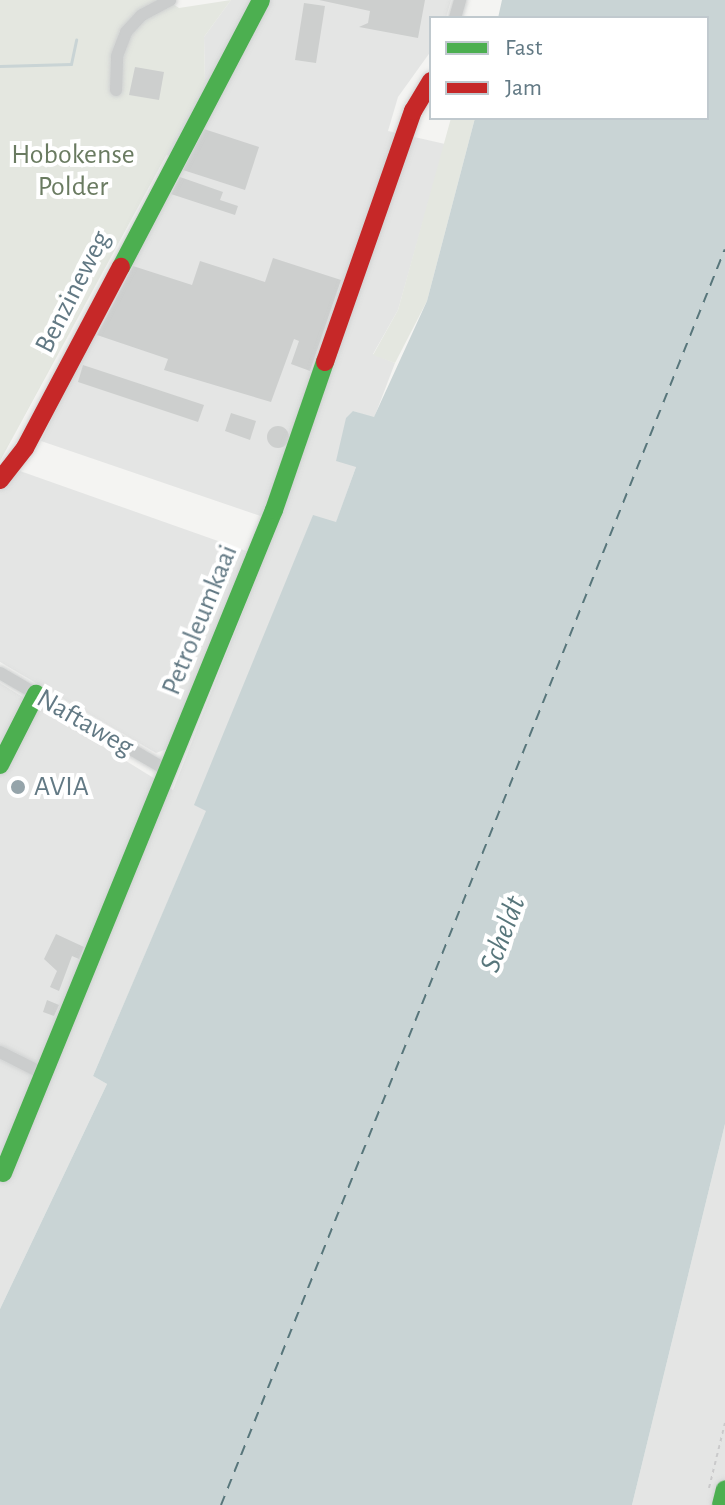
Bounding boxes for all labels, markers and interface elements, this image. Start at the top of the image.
legend [429,16,709,120]
text: Fast [505,36,542,60]
text: Jam [505,76,542,100]
park label: Hobokense Polder [11,138,135,204]
street label: Benzineweg [28,225,118,359]
street label: Petroleumkaai [155,540,245,700]
street label: Naftaweg [31,682,139,764]
place label: AVIA [34,770,89,804]
marker: AVIA [9,778,27,796]
water label: Scheldt [472,891,534,977]

